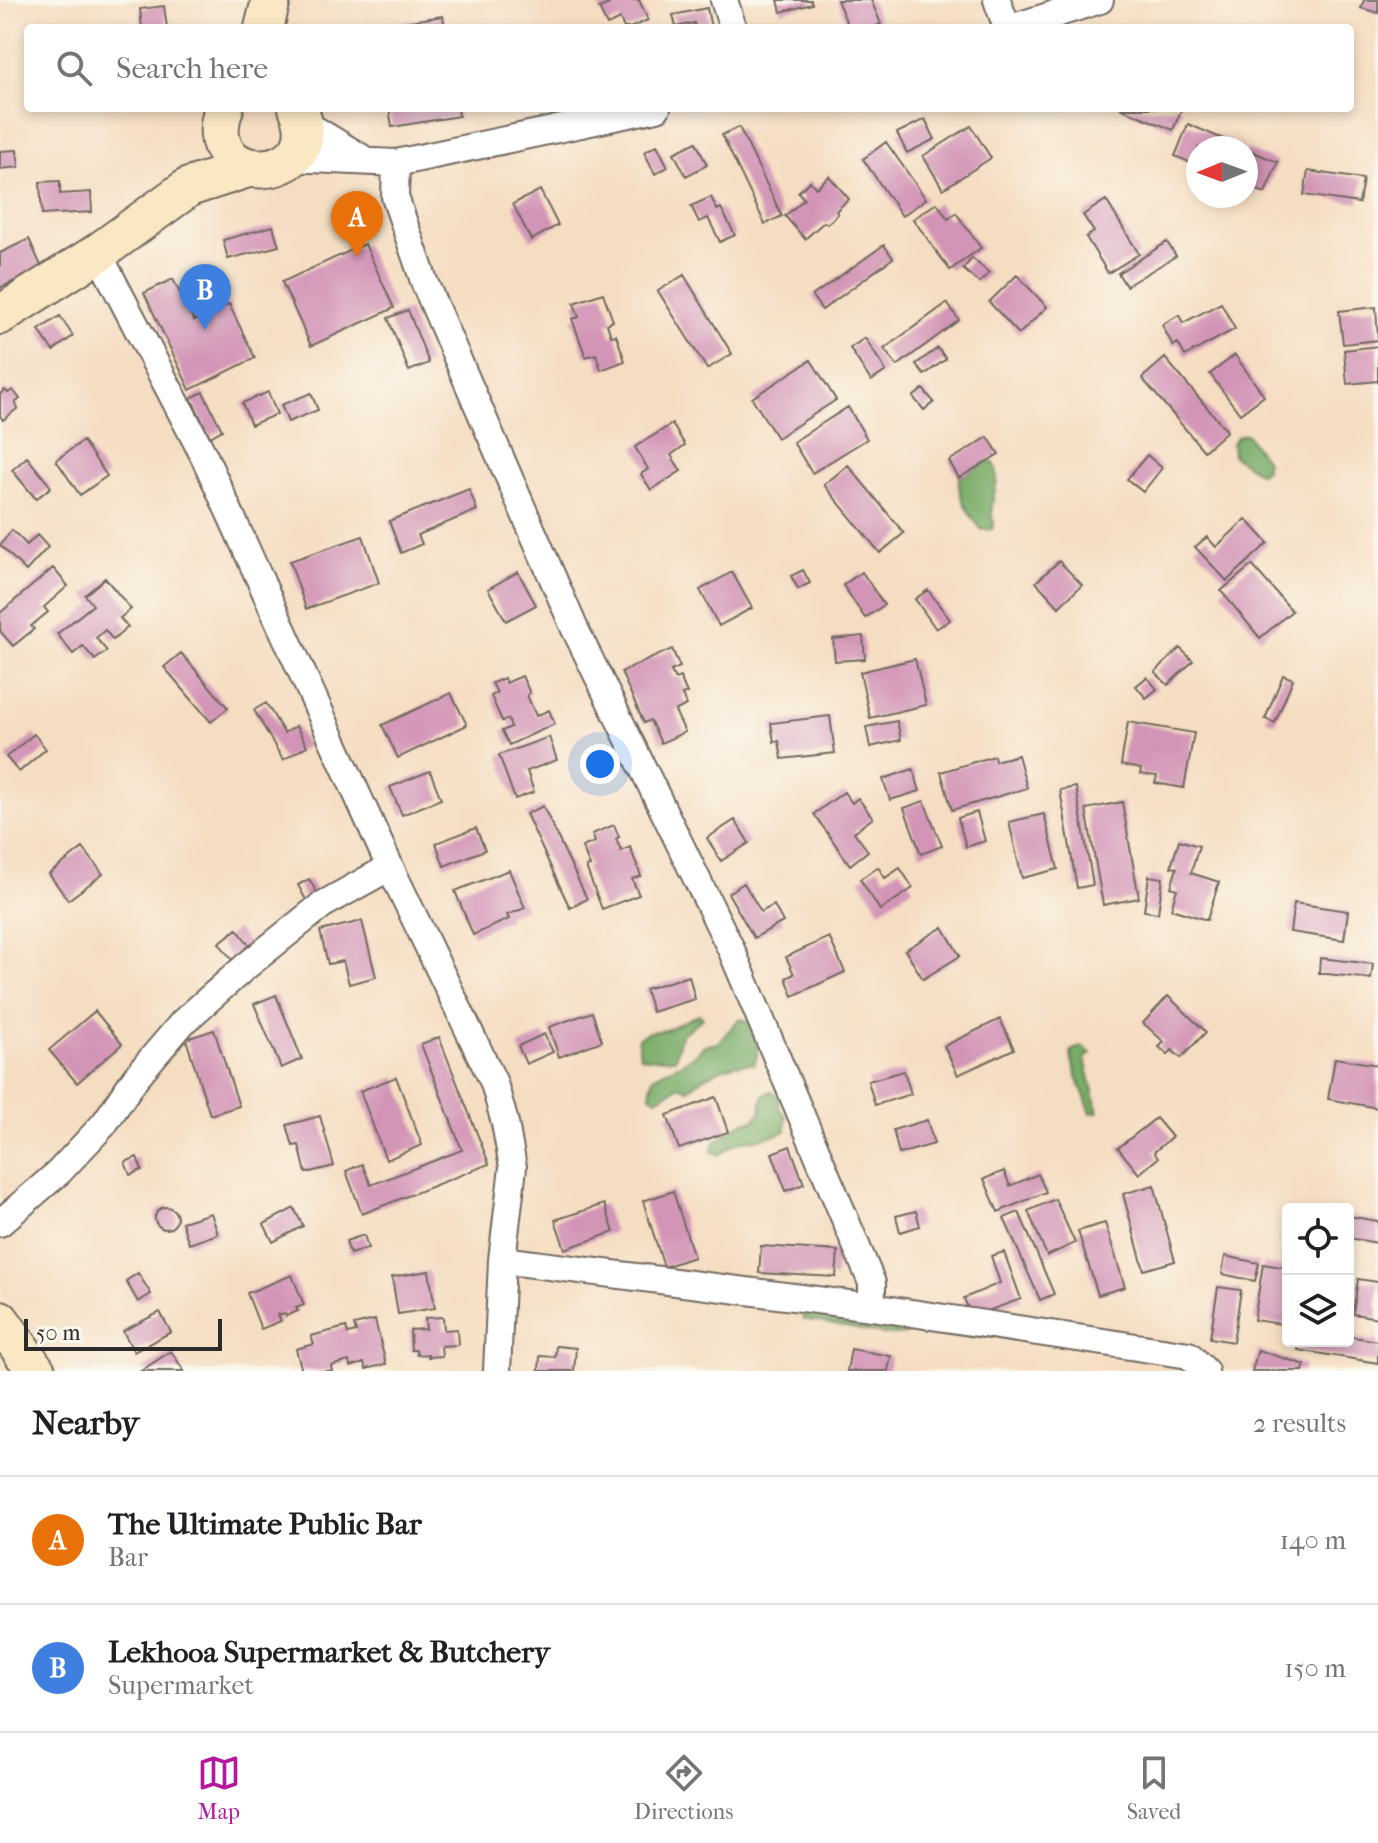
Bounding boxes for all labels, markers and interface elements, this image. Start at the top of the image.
search box [24,24,1354,112]
icon: search [52,46,96,90]
text: Search here [116,51,268,86]
north arrow [1186,136,1258,208]
pin: A [331,191,383,257]
pin: B [179,264,231,330]
your location [580,744,620,784]
map controls [1282,1203,1354,1347]
button: locate [1282,1203,1354,1275]
button: layers [1282,1275,1354,1347]
scale bar [24,1315,222,1351]
text: 50 m [36,1320,81,1346]
text: Nearby [32,1403,139,1443]
text: 2 results [1253,1408,1346,1439]
text: The Ultimate Public Bar [108,1507,422,1542]
text: A [50,1525,66,1556]
text: 140 m [1280,1525,1346,1556]
text: Bar [108,1542,148,1573]
text: Lekhooa Supermarket & Butchery [108,1635,550,1670]
text: B [50,1653,66,1684]
text: 150 m [1284,1653,1346,1684]
text: Supermarket [108,1670,254,1701]
tab: Map [197,1751,241,1825]
tab: Directions [634,1751,733,1825]
tab: Saved [1127,1751,1181,1825]

